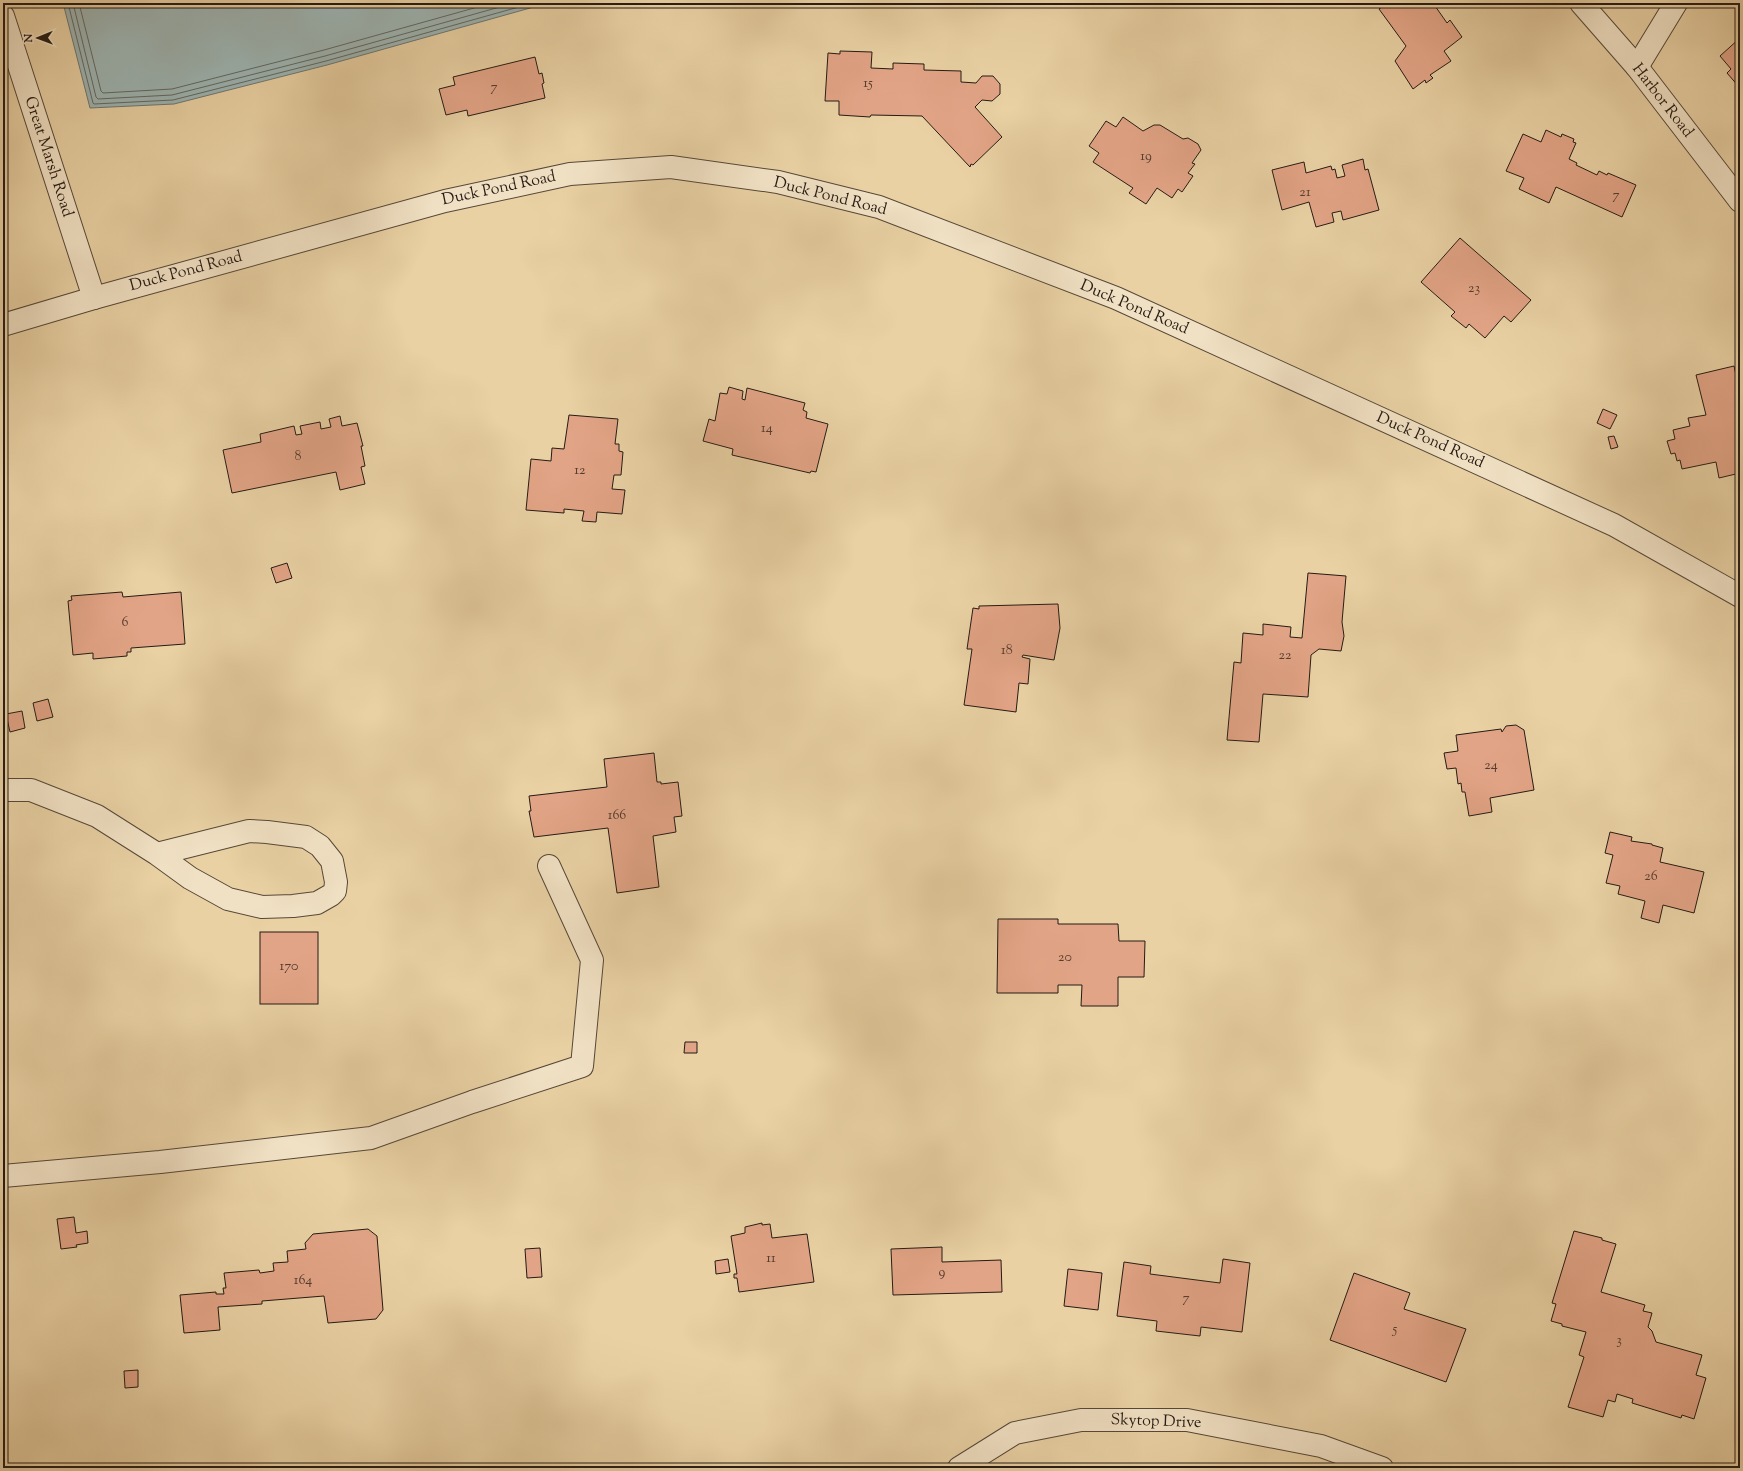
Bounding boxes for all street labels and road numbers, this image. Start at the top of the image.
street label: Harbor Road [1626,59,1698,143]
street label: Great Marsh Road [18,94,78,220]
street label: Duck Pond Road [440,166,558,212]
street label: Duck Pond Road [771,172,889,222]
street label: Duck Pond Road [127,246,245,298]
street label: Duck Pond Road [1076,275,1192,341]
street label: Duck Pond Road [1372,407,1488,475]
street label: Skytop Drive [1110,1409,1202,1435]

